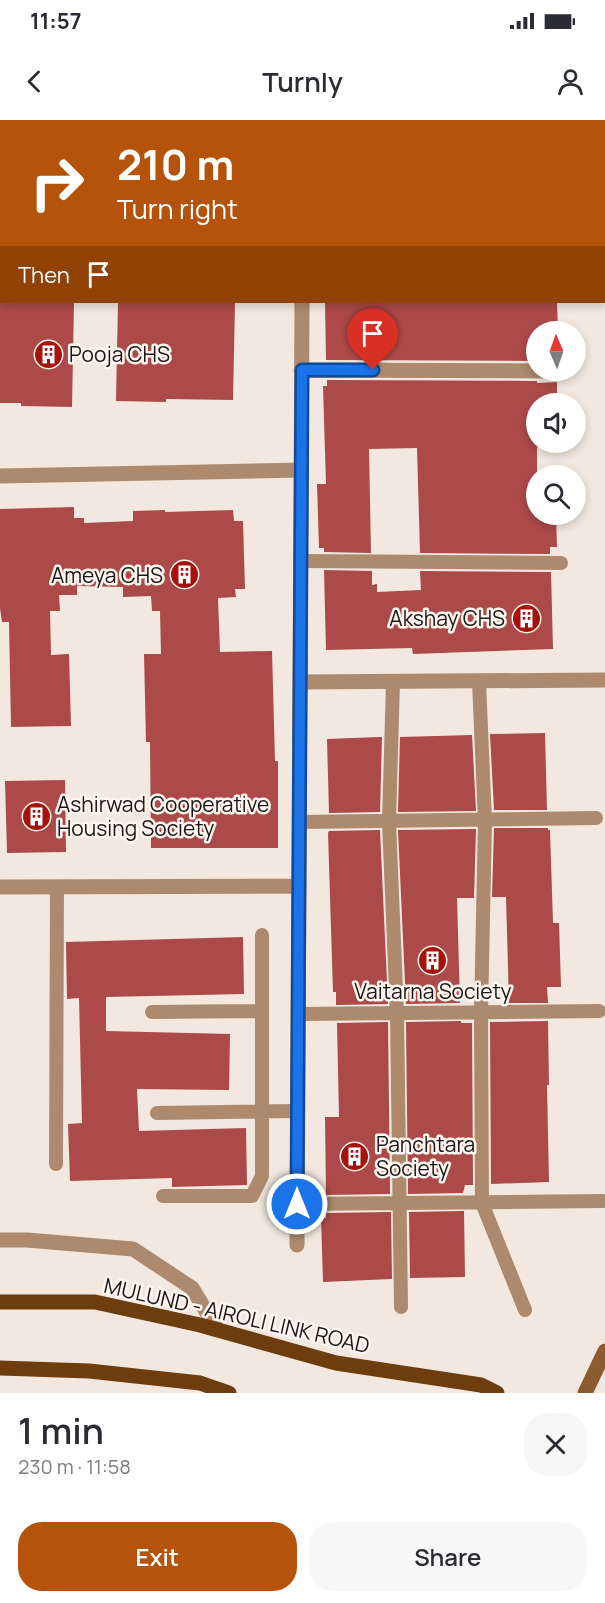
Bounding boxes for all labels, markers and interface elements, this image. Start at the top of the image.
text: 11:57 [30,6,81,36]
text: Turnly [262,63,343,100]
icon: back [18,65,51,98]
icon: person [554,65,587,98]
text: 210 m [117,135,234,193]
icon: right [18,144,96,222]
text: Turn right [117,190,238,227]
icon: arrive [82,258,115,291]
text: Then [18,260,70,290]
pin [347,308,398,370]
icon: arrive [356,317,389,350]
north arrow [526,321,586,381]
map controls [526,321,586,525]
building icon: Pooja CHS [32,338,64,370]
place label: Pooja CHS [69,340,170,368]
button: sound [526,393,586,453]
button: search [526,465,586,525]
building icon: Ameya CHS [168,559,200,591]
place label: Ameya CHS [51,561,163,589]
building icon: Akshay CHS [510,602,542,634]
place label: Akshay CHS [389,604,505,632]
place label: Ashirwad Cooperative Housing Society [57,790,269,842]
building icon: Ashirwad Cooperative Housing Society [20,800,52,832]
building icon: Vaitarna Society [417,944,449,976]
place label: Vaitarna Society [354,977,512,1005]
place label: Panchtara Society [376,1130,475,1182]
building icon: Panchtara Society [339,1140,371,1172]
position arrow [265,1172,329,1236]
street label: MULUND - AIROLI LINK ROAD [101,1271,373,1359]
text: 1 min [18,1406,104,1455]
button: close [524,1413,587,1476]
text: 230 m · 11:58 [18,1453,131,1480]
button: Exit [18,1522,297,1591]
button: Share [309,1522,587,1591]

